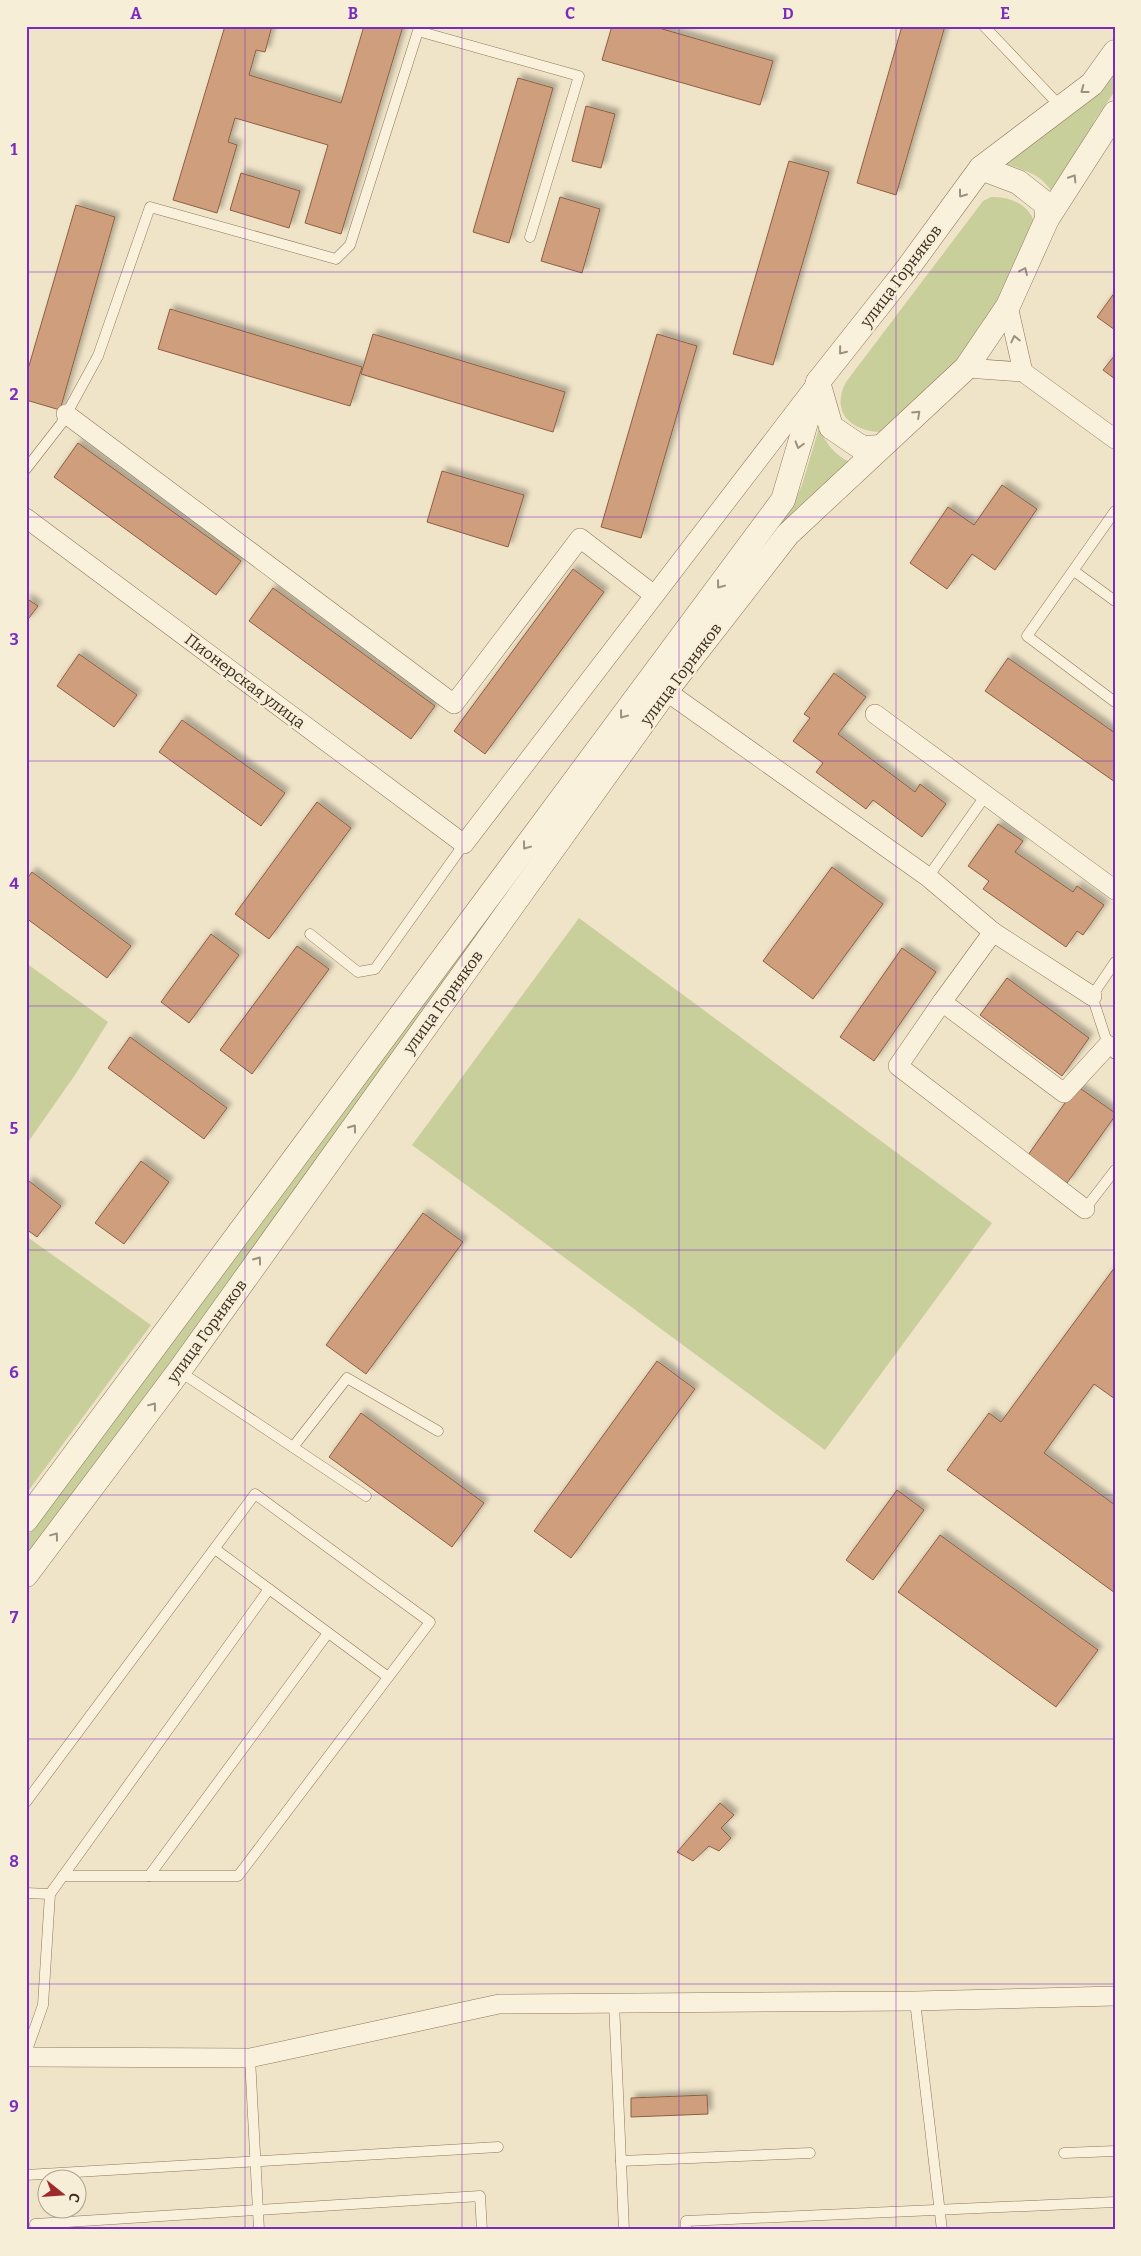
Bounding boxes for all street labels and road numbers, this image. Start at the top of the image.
street label: улица Горняков [856,221,946,332]
street label: улица Горняков [636,619,726,730]
street label: Пионерская улица [181,629,309,733]
street label: улица Горняков [399,947,487,1058]
street label: улица Горняков [163,1276,251,1387]

